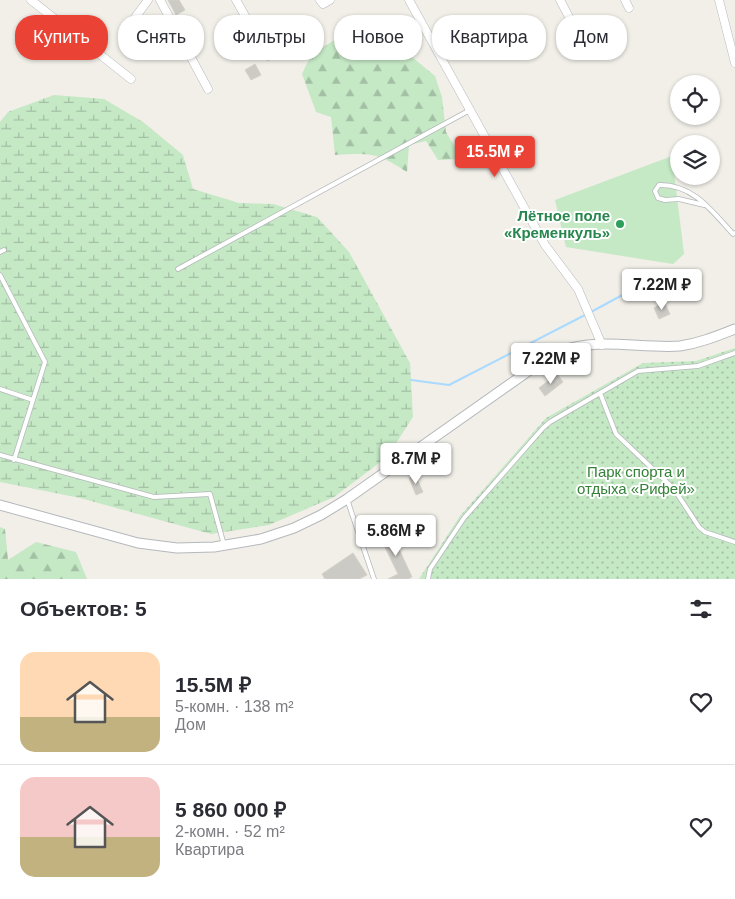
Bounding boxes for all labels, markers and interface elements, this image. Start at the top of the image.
chip: Купить [15,15,108,60]
chip: Снять [118,15,204,60]
chip: Фильтры [214,15,324,60]
chip: Новое [334,15,422,60]
chip: Квартира [432,15,546,60]
chip: Дом [556,15,627,60]
map controls [670,75,720,185]
button: locate [670,75,720,125]
button: layers [670,135,720,185]
pin: 15.5M ₽ [449,136,541,178]
text: 15.5M ₽ [466,143,524,160]
place label: Лётное поле «Кременкуль» [504,207,610,241]
marker: Лётное поле «Кременкуль» [614,218,626,230]
pin: 7.22M ₽ [616,268,708,311]
text: 7.22M ₽ [633,276,691,293]
pin: 7.22M ₽ [505,342,597,385]
text: 7.22M ₽ [522,350,580,367]
pin: 8.7M ₽ [375,442,457,485]
text: 8.7M ₽ [391,450,441,467]
park label: Парк спорта и отдыха «Рифей» [577,463,695,497]
pin: 5.86M ₽ [350,514,442,557]
text: 5.86M ₽ [367,522,425,539]
icon: filters [687,595,715,623]
text: Объектов: 5 [20,597,147,620]
icon: home [60,672,120,732]
text: 15.5M ₽ [175,673,251,696]
icon: heart [687,688,715,716]
text: 5-комн. · 138 m² [175,698,294,715]
text: Дом [175,716,206,733]
icon: home [60,797,120,857]
text: 5 860 000 ₽ [175,798,286,821]
icon: heart [687,813,715,841]
text: 2-комн. · 52 m² [175,823,285,840]
text: Квартира [175,841,244,858]

